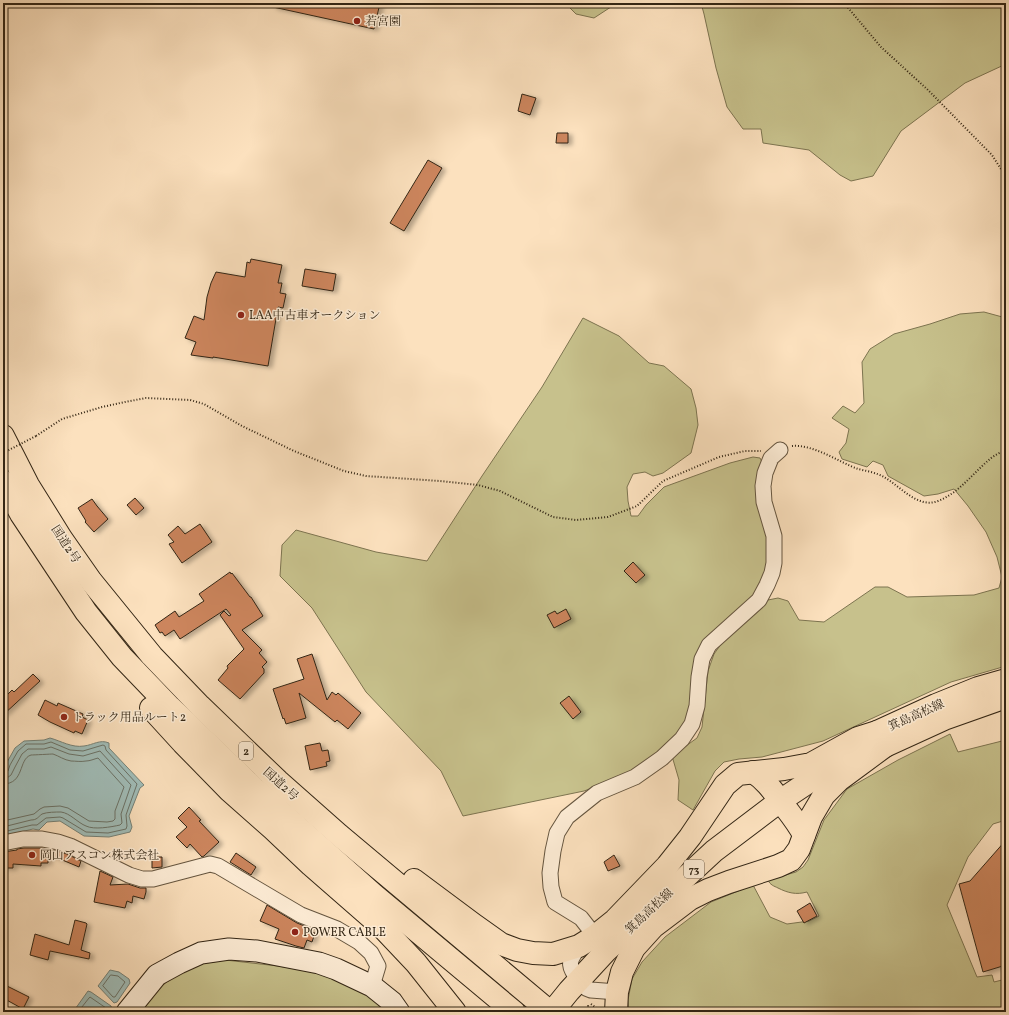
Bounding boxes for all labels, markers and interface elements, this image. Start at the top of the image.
place label: 若宮園 [365,14,401,30]
marker: 若宮園 [352,16,362,26]
place label: LAA中古車オークション [249,308,380,324]
marker: LAA中古車オークション [236,310,246,320]
street label: 国道2号 [47,522,83,567]
street label: 箕島高松線 [886,696,947,735]
place label: トラック用品ルート2 [72,710,186,726]
marker: トラック用品ルート2 [59,712,69,722]
road number: 2 [239,742,253,760]
street label: 国道2号 [259,765,301,805]
place label: 岡山アスコン株式会社 [40,848,160,864]
marker: 岡山アスコン株式会社 [27,850,37,860]
road number: 73 [684,860,704,878]
street label: 箕島高松線 [622,885,677,938]
place label: POWER CABLE [303,925,386,941]
marker: POWER CABLE [290,927,300,937]

